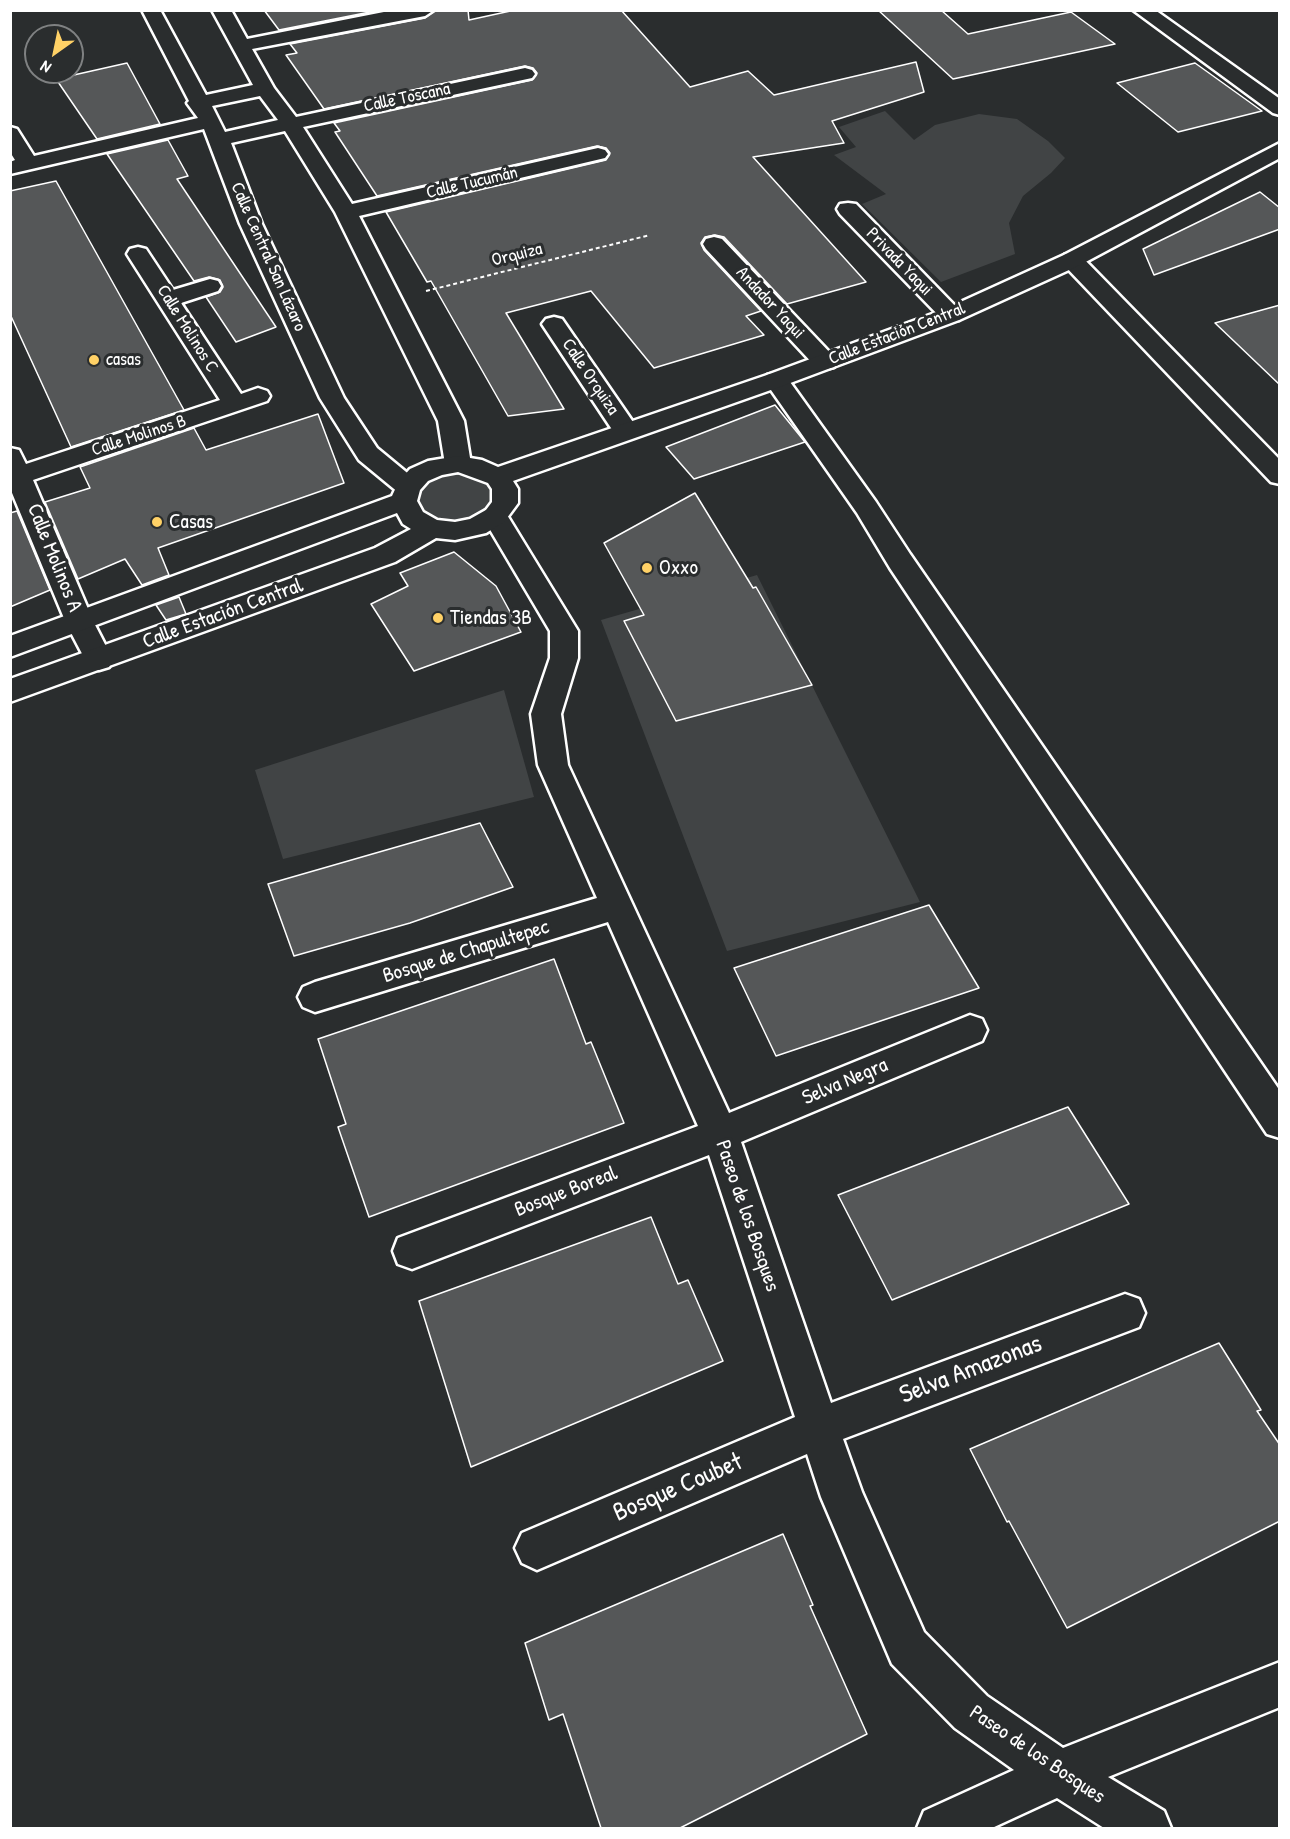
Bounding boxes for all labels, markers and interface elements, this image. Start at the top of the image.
north arrow [24,24,84,84]
text: N [36,56,55,79]
street label: Calle Toscana [362,78,452,118]
street label: Calle Tucumán [424,162,520,204]
street label: Calle Central San Lázaro [225,179,311,335]
street label: Privada Yaqui [861,223,937,301]
street label: Orquiza [490,238,544,272]
street label: Andador Yaqui [731,262,809,344]
street label: Calle Molinos C [152,281,222,377]
street label: Calle Estación Central [826,298,968,370]
street label: Calle Orquiza [557,335,623,419]
place label: casas [106,349,141,371]
marker: casas [87,353,101,367]
street label: Calle Molinos B [89,411,189,461]
street label: Calle Molinos A [21,500,87,616]
place label: Casas [169,509,213,535]
marker: Casas [150,515,164,529]
place label: Oxxo [659,555,698,581]
marker: Oxxo [640,561,654,575]
street label: Calle Estación Central [139,573,307,655]
place label: Tiendas 3B [450,605,532,631]
marker: Tiendas 3B [431,611,445,625]
street label: Bosque de Chapultepec [380,915,552,989]
street label: Selva Negra [799,1053,891,1111]
street label: Paseo de los Bosques [709,1137,785,1295]
street label: Bosque Boreal [511,1161,621,1223]
street label: Selva Amazonas [895,1329,1047,1411]
street label: Bosque Coubet [609,1447,747,1529]
street label: Paseo de los Bosques [964,1700,1110,1810]

